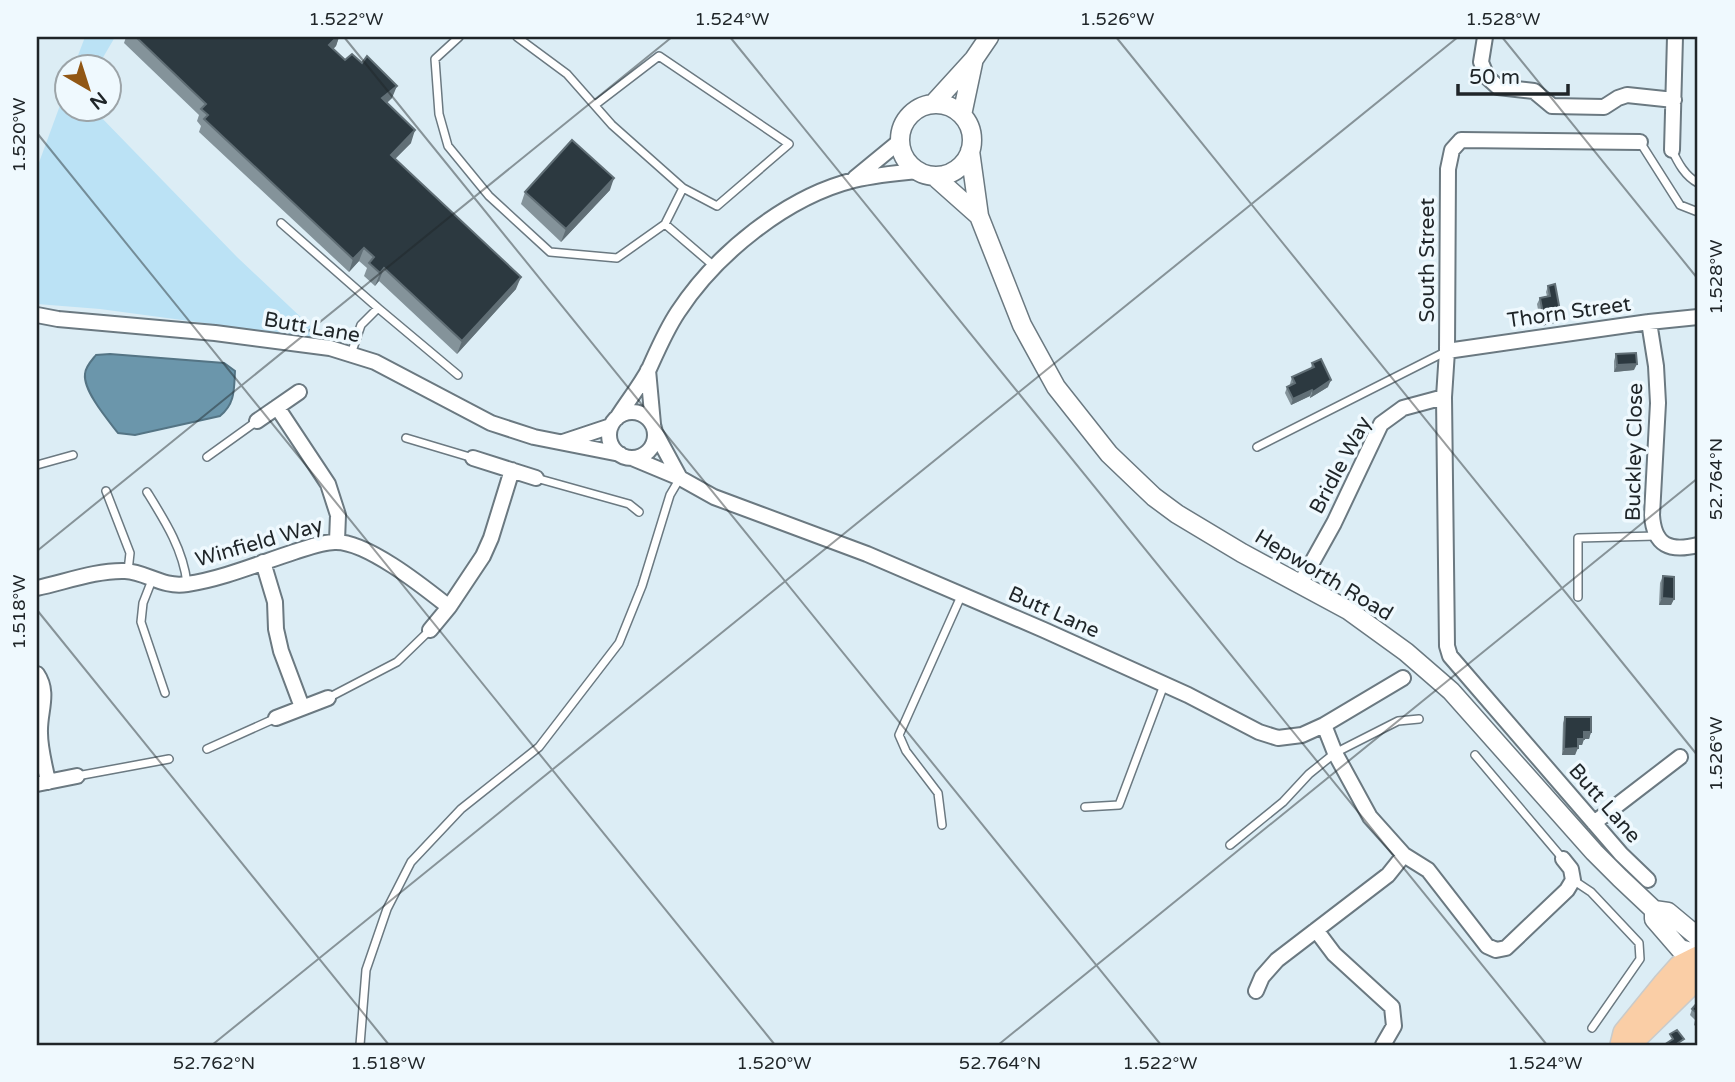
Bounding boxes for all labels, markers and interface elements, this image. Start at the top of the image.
text: 1.522°W [309,8,383,30]
text: 1.524°W [695,8,769,30]
text: 1.526°W [1080,8,1154,30]
text: 1.528°W [1466,8,1540,30]
north arrow [52,52,122,122]
scale bar [1458,52,1569,96]
text: 50 m [1469,65,1520,90]
text: N [85,87,111,114]
text: 1.520°W [8,98,30,172]
street label: South Street [1415,198,1440,322]
text: 1.528°W [1705,240,1727,314]
street label: Thorn Street [1506,291,1632,334]
street label: Butt Lane [262,307,362,348]
street label: Buckley Close [1621,383,1648,521]
street label: Bridle Way [1304,412,1377,518]
text: 52.764°N [1705,438,1727,520]
street label: Winfield Way [193,512,326,573]
street label: Hepworth Road [1250,524,1397,627]
text: 1.518°W [8,575,30,649]
street label: Butt Lane [1004,581,1103,644]
text: 1.526°W [1705,717,1727,791]
street label: Butt Lane [1563,758,1646,848]
text: 52.762°N [173,1052,255,1074]
text: 1.518°W [351,1052,425,1074]
text: 1.520°W [737,1052,811,1074]
text: 52.764°N [959,1052,1041,1074]
text: 1.522°W [1123,1052,1197,1074]
text: 1.524°W [1508,1052,1582,1074]

